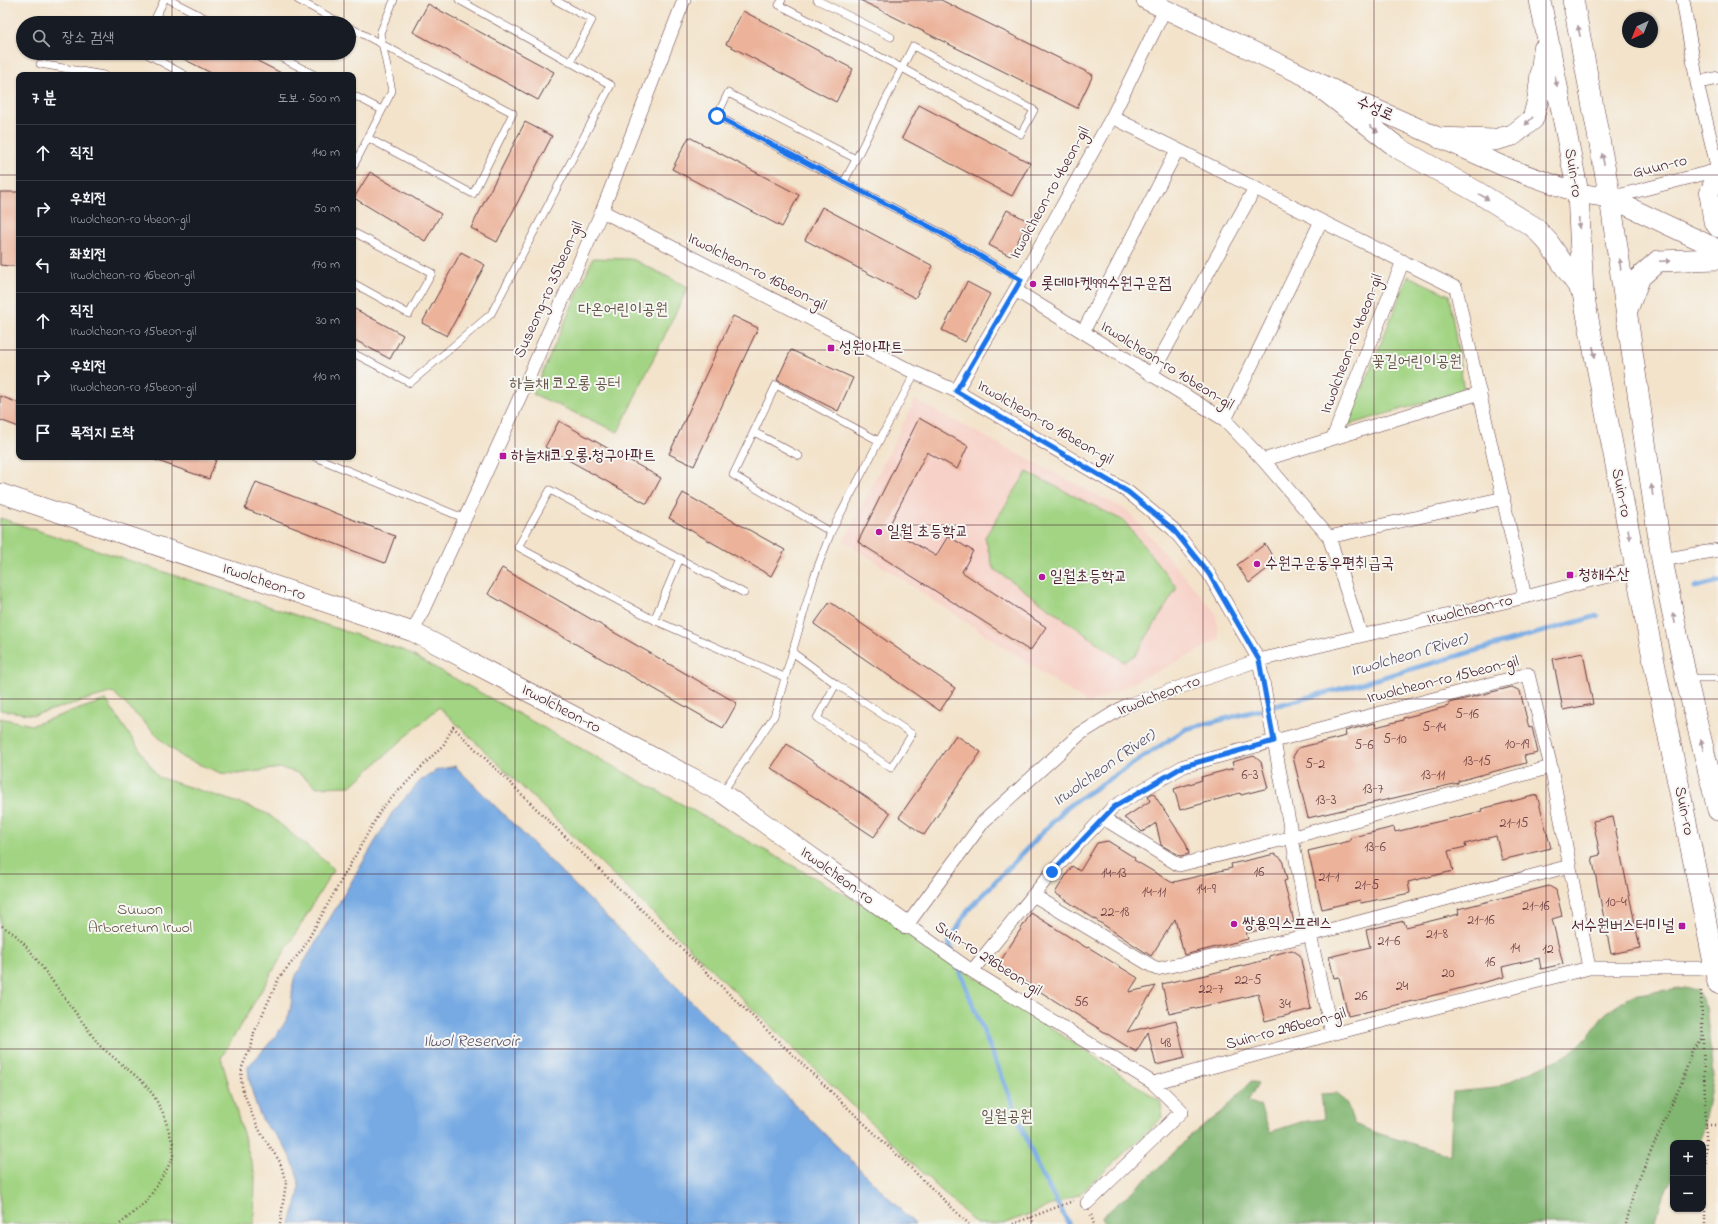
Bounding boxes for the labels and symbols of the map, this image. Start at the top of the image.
north arrow [1622,12,1658,48]
one-way arrow [1576,25,1582,38]
one-way arrow [1553,75,1559,87]
street label: 수성로 [1352,90,1398,128]
route start [708,107,726,125]
one-way arrow [1524,116,1534,126]
street label: Irwolcheon-ro 4beon-gil [1004,122,1097,264]
one-way arrow [1368,125,1379,133]
street label: Suin-ro [1557,147,1589,199]
street label: Guun-ro [1630,149,1690,185]
one-way arrow [1600,153,1606,165]
one-way arrow [1478,193,1490,200]
street label: Suseong-ro 35beon-gil [508,217,590,362]
one-way arrow [1576,217,1583,229]
street label: Irwolcheon-ro 16beon-gil [683,226,831,318]
one-way arrow [1617,258,1623,270]
one-way arrow [1659,258,1672,264]
street label: Irwolcheon-ro 4beon-gil [1314,270,1390,417]
place label: 롯데마켓999수원구운점 [1041,272,1171,296]
marker: 롯데마켓999수원구운점 [1028,279,1038,289]
park label: 다온어린이공원 [578,298,668,322]
street label: Irwolcheon-ro 10beon-gil [1096,315,1239,417]
place label: 성원아파트 [839,336,903,360]
marker: 성원아파트 [826,343,836,353]
one-way arrow [1591,345,1597,358]
park label: 꽃길어린이공원 [1372,350,1462,374]
park label: 하늘채 코오롱 공터 [509,372,621,396]
street label: Irwolcheon-ro 16beon-gil [972,374,1118,472]
place label: 하늘채코오롱.청구아파트 [511,444,656,468]
marker: 하늘채코오롱.청구아파트 [498,451,508,461]
street label: Suin-ro [1605,466,1637,520]
one-way arrow [1649,484,1655,496]
place label: 일월 초등학교 [887,520,968,544]
marker: 일월 초등학교 [874,527,884,537]
one-way arrow [1627,528,1633,540]
place label: 수원구운동우편취급국 [1265,552,1394,576]
street label: Irwolcheon-ro [219,556,309,608]
marker: 수원구운동우편취급국 [1252,559,1262,569]
place label: 청해수산 [1578,563,1630,587]
place label: 일월초등학교 [1050,565,1127,589]
marker: 청해수산 [1565,570,1575,580]
marker: 일월초등학교 [1037,572,1047,582]
street label: Irwolcheon-ro [1425,589,1515,631]
one-way arrow [1670,612,1676,624]
water label: Irwolcheon (River) [1348,626,1472,684]
street label: Irwolcheon-ro 15beon-gil [1365,649,1522,710]
street label: Irwolcheon-ro [1114,669,1204,723]
street label: Irwolcheon-ro [517,678,605,740]
house number: 5-16 [1455,704,1479,725]
house number: 5-14 [1422,717,1446,738]
water label: Irwolcheon (River) [1047,722,1162,813]
house number: 5-10 [1383,729,1407,750]
house number: 10-19 [1505,734,1530,755]
house number: 5-6 [1354,735,1374,756]
one-way arrow [1699,739,1705,751]
house number: 13-15 [1463,751,1491,772]
house number: 5-2 [1305,754,1325,775]
house number: 6-3 [1241,765,1259,786]
house number: 13-11 [1421,765,1446,786]
house number: 13-7 [1362,779,1384,800]
street label: Suin-ro [1668,784,1700,838]
house number: 13-3 [1315,790,1337,811]
house number: 21-15 [1499,813,1529,834]
house number: 13-6 [1364,837,1386,858]
street label: Irwolcheon-ro [795,841,879,911]
house number: 16 [1254,862,1264,883]
route end [1043,863,1061,881]
house number: 14-13 [1101,863,1127,884]
house number: 21-1 [1318,867,1340,888]
house number: 21-5 [1355,875,1379,896]
house number: 14-9 [1196,879,1217,900]
house number: 14-11 [1142,882,1167,903]
house number: 10-4 [1605,892,1627,913]
house number: 21-16 [1522,896,1550,917]
park label: Suwon Arboretum Irwol [88,898,192,940]
house number: 22-18 [1101,902,1129,923]
house number: 21-16 [1467,910,1495,931]
place label: 쌍용익스프레스 [1242,912,1332,936]
place label: 서수원버스터미널 [1571,914,1674,938]
street label: Suin-ro 296beon-gil [930,915,1047,1003]
marker: 쌍용익스프레스 [1229,919,1239,929]
marker: 서수원버스터미널 [1677,921,1687,931]
house number: 21-8 [1426,924,1448,945]
house number: 21-6 [1378,931,1400,952]
house number: 14 [1510,938,1520,959]
house number: 12 [1542,939,1554,960]
house number: 16 [1485,952,1495,973]
house number: 20 [1441,963,1455,984]
house number: 22-5 [1234,970,1262,991]
house number: 24 [1396,976,1409,997]
house number: 22-7 [1199,979,1224,1000]
house number: 26 [1354,986,1368,1007]
house number: 56 [1074,992,1088,1013]
house number: 34 [1279,994,1291,1015]
street label: Suin-ro 296beon-gil [1223,1001,1349,1057]
water label: Ilwol Reservoir [423,1029,522,1054]
house number: 48 [1160,1033,1172,1054]
park label: 일월공원 [981,1105,1033,1129]

